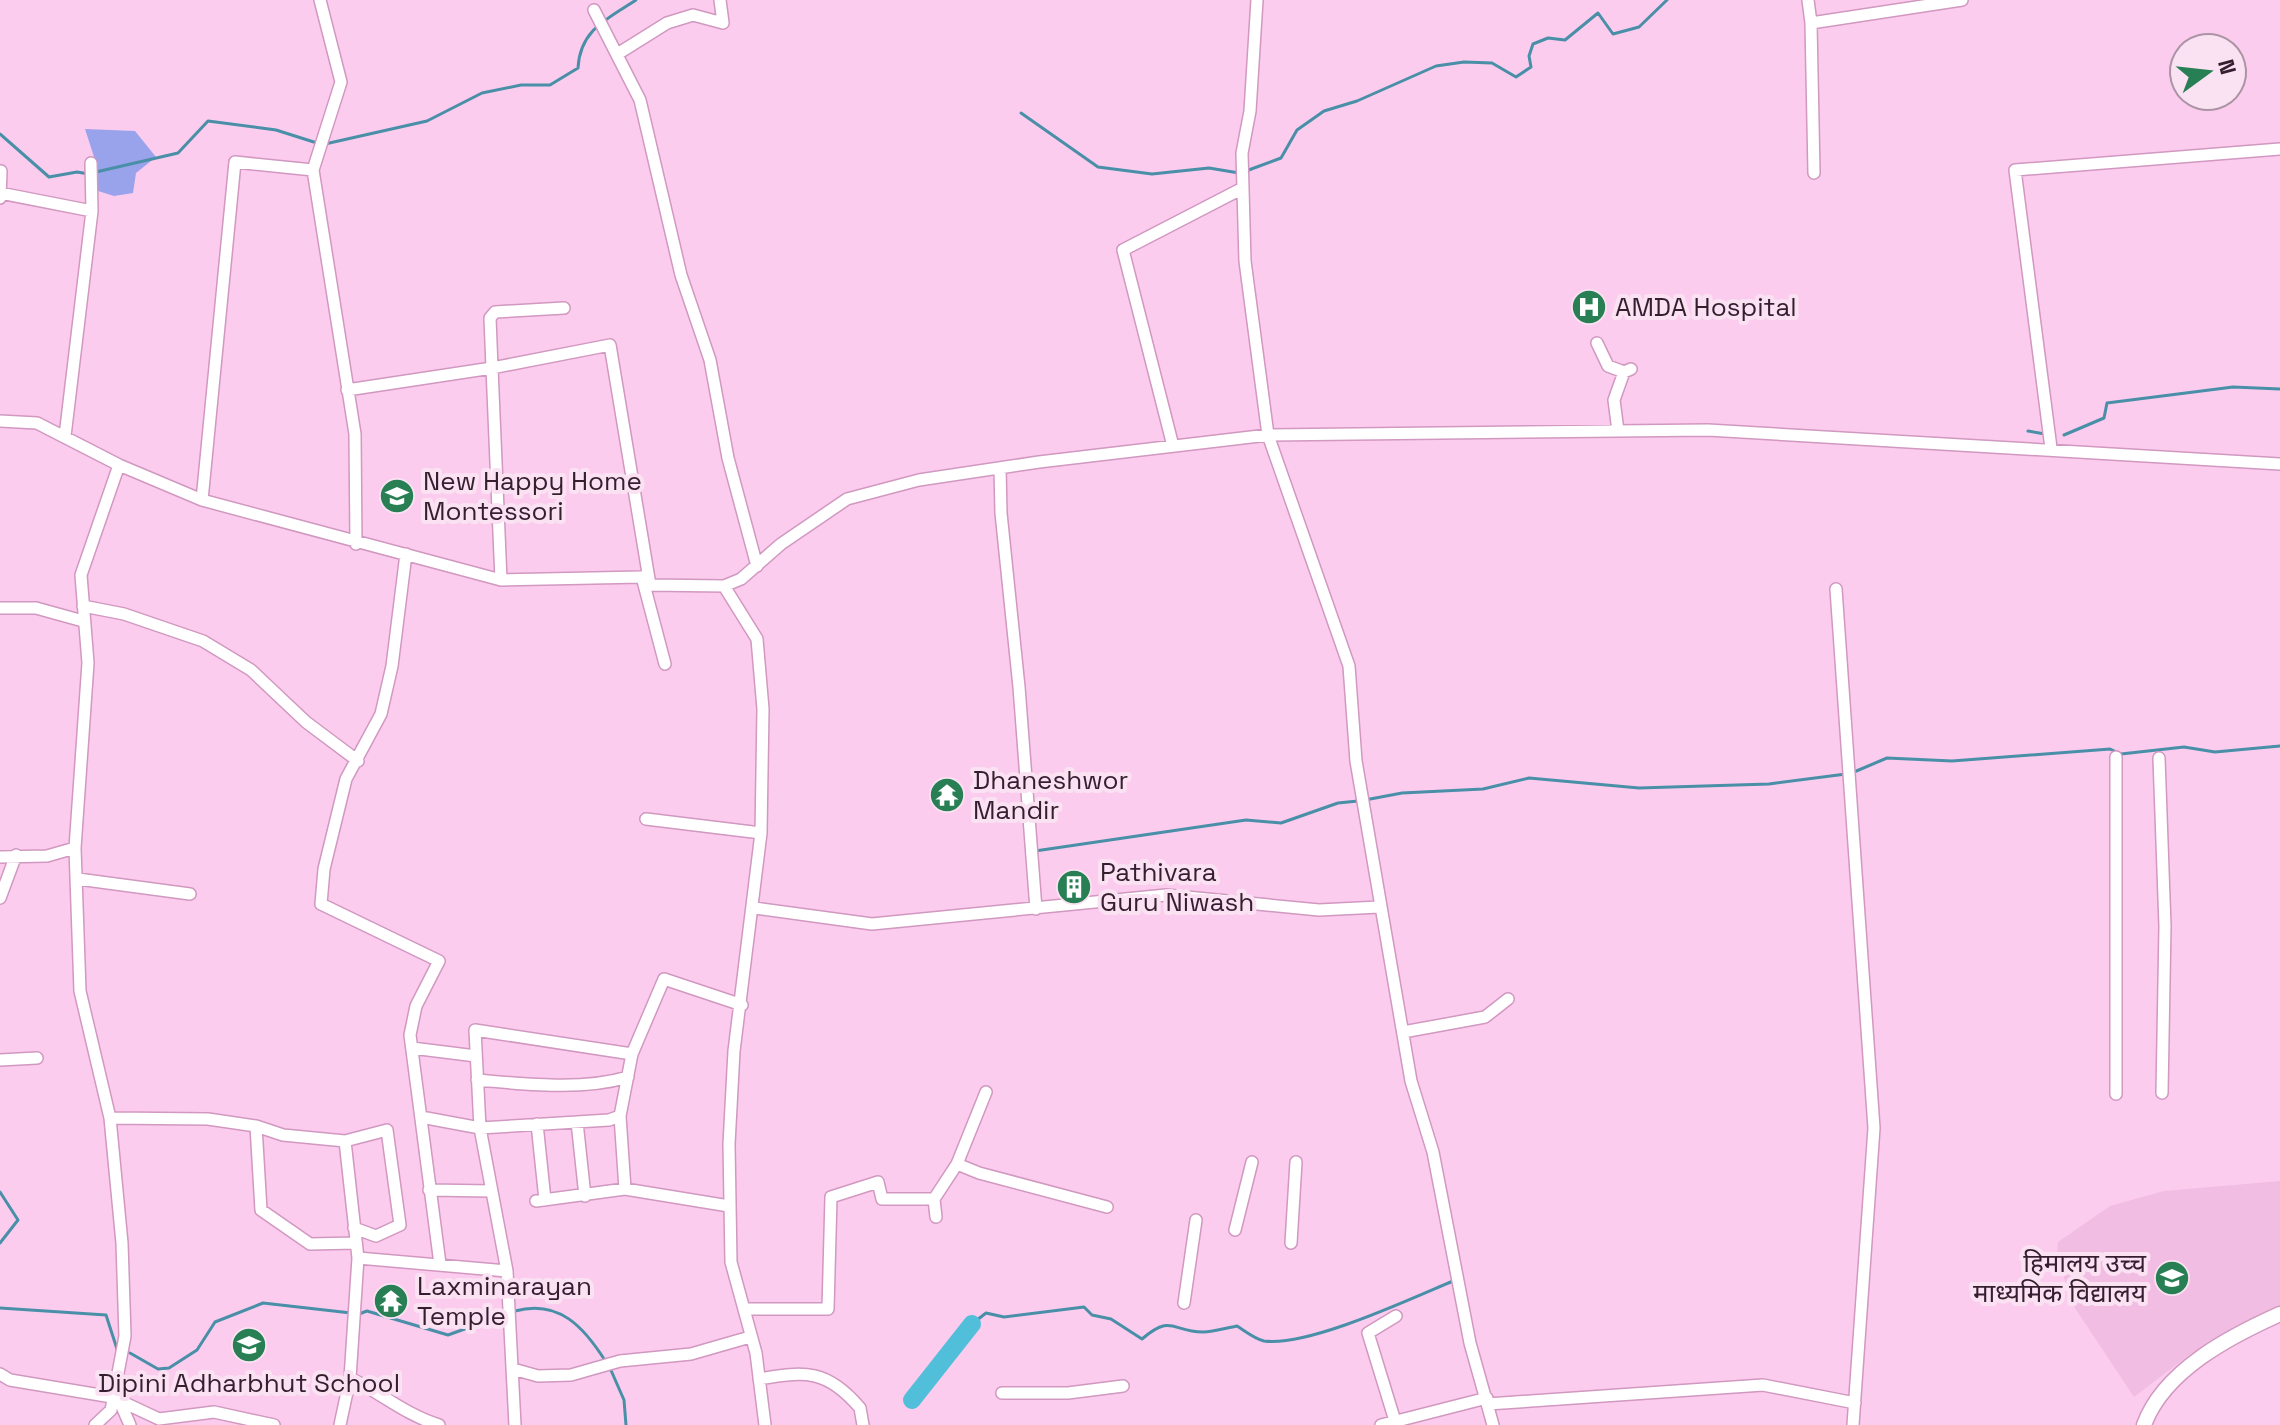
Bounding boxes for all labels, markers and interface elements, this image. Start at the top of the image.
north arrow [2168,32,2248,112]
text: N [2212,56,2243,78]
hospital icon: AMDA Hospital [1570,288,1608,326]
place label: AMDA Hospital [1615,290,1797,324]
place label: New Happy Home Montessori [423,464,642,528]
school or university icon: New Happy Home Montessori [378,477,416,515]
place label: Dhaneshwor Mandir [973,763,1128,827]
temple icon: Dhaneshwor Mandir [928,776,966,814]
place label: Pathivara Guru Niwash [1100,855,1254,919]
building icon: Pathivara Guru Niwash [1055,868,1093,906]
place label: हिमालय उच्च माध्यमिक विद्यालय [1973,1246,2147,1310]
school or university icon: हिमालय उच्च माध्यमिक विद्यालय [2153,1259,2191,1297]
place label: Laxminarayan Temple [417,1269,592,1333]
temple icon: Laxminarayan Temple [372,1282,410,1320]
school or university icon: Dipini Adharbhut School [230,1326,268,1364]
place label: Dipini Adharbhut School [98,1366,400,1400]

